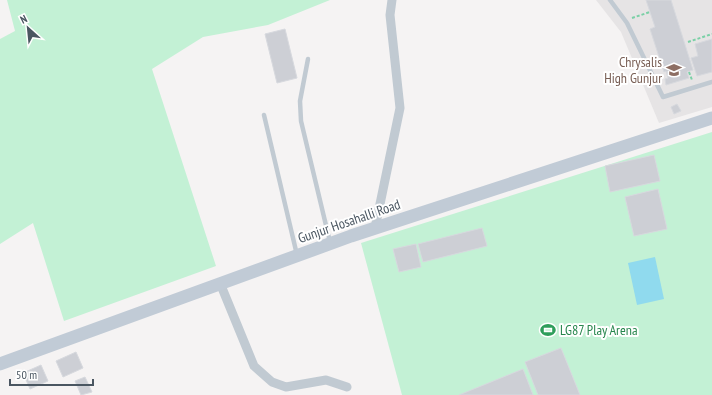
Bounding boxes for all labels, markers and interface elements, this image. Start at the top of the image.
north arrow [8,8,48,48]
text: N [18,11,29,27]
place label: Chrysalis High Gunjur [604,53,662,87]
school or university icon: Chrysalis High Gunjur [665,61,683,79]
street label: Gunjur Hosahalli Road [295,195,403,247]
sports icon: LG87 Play Arena [539,321,557,339]
place label: LG87 Play Arena [560,321,637,339]
scale bar [10,361,93,387]
text: 50 m [16,367,37,382]

